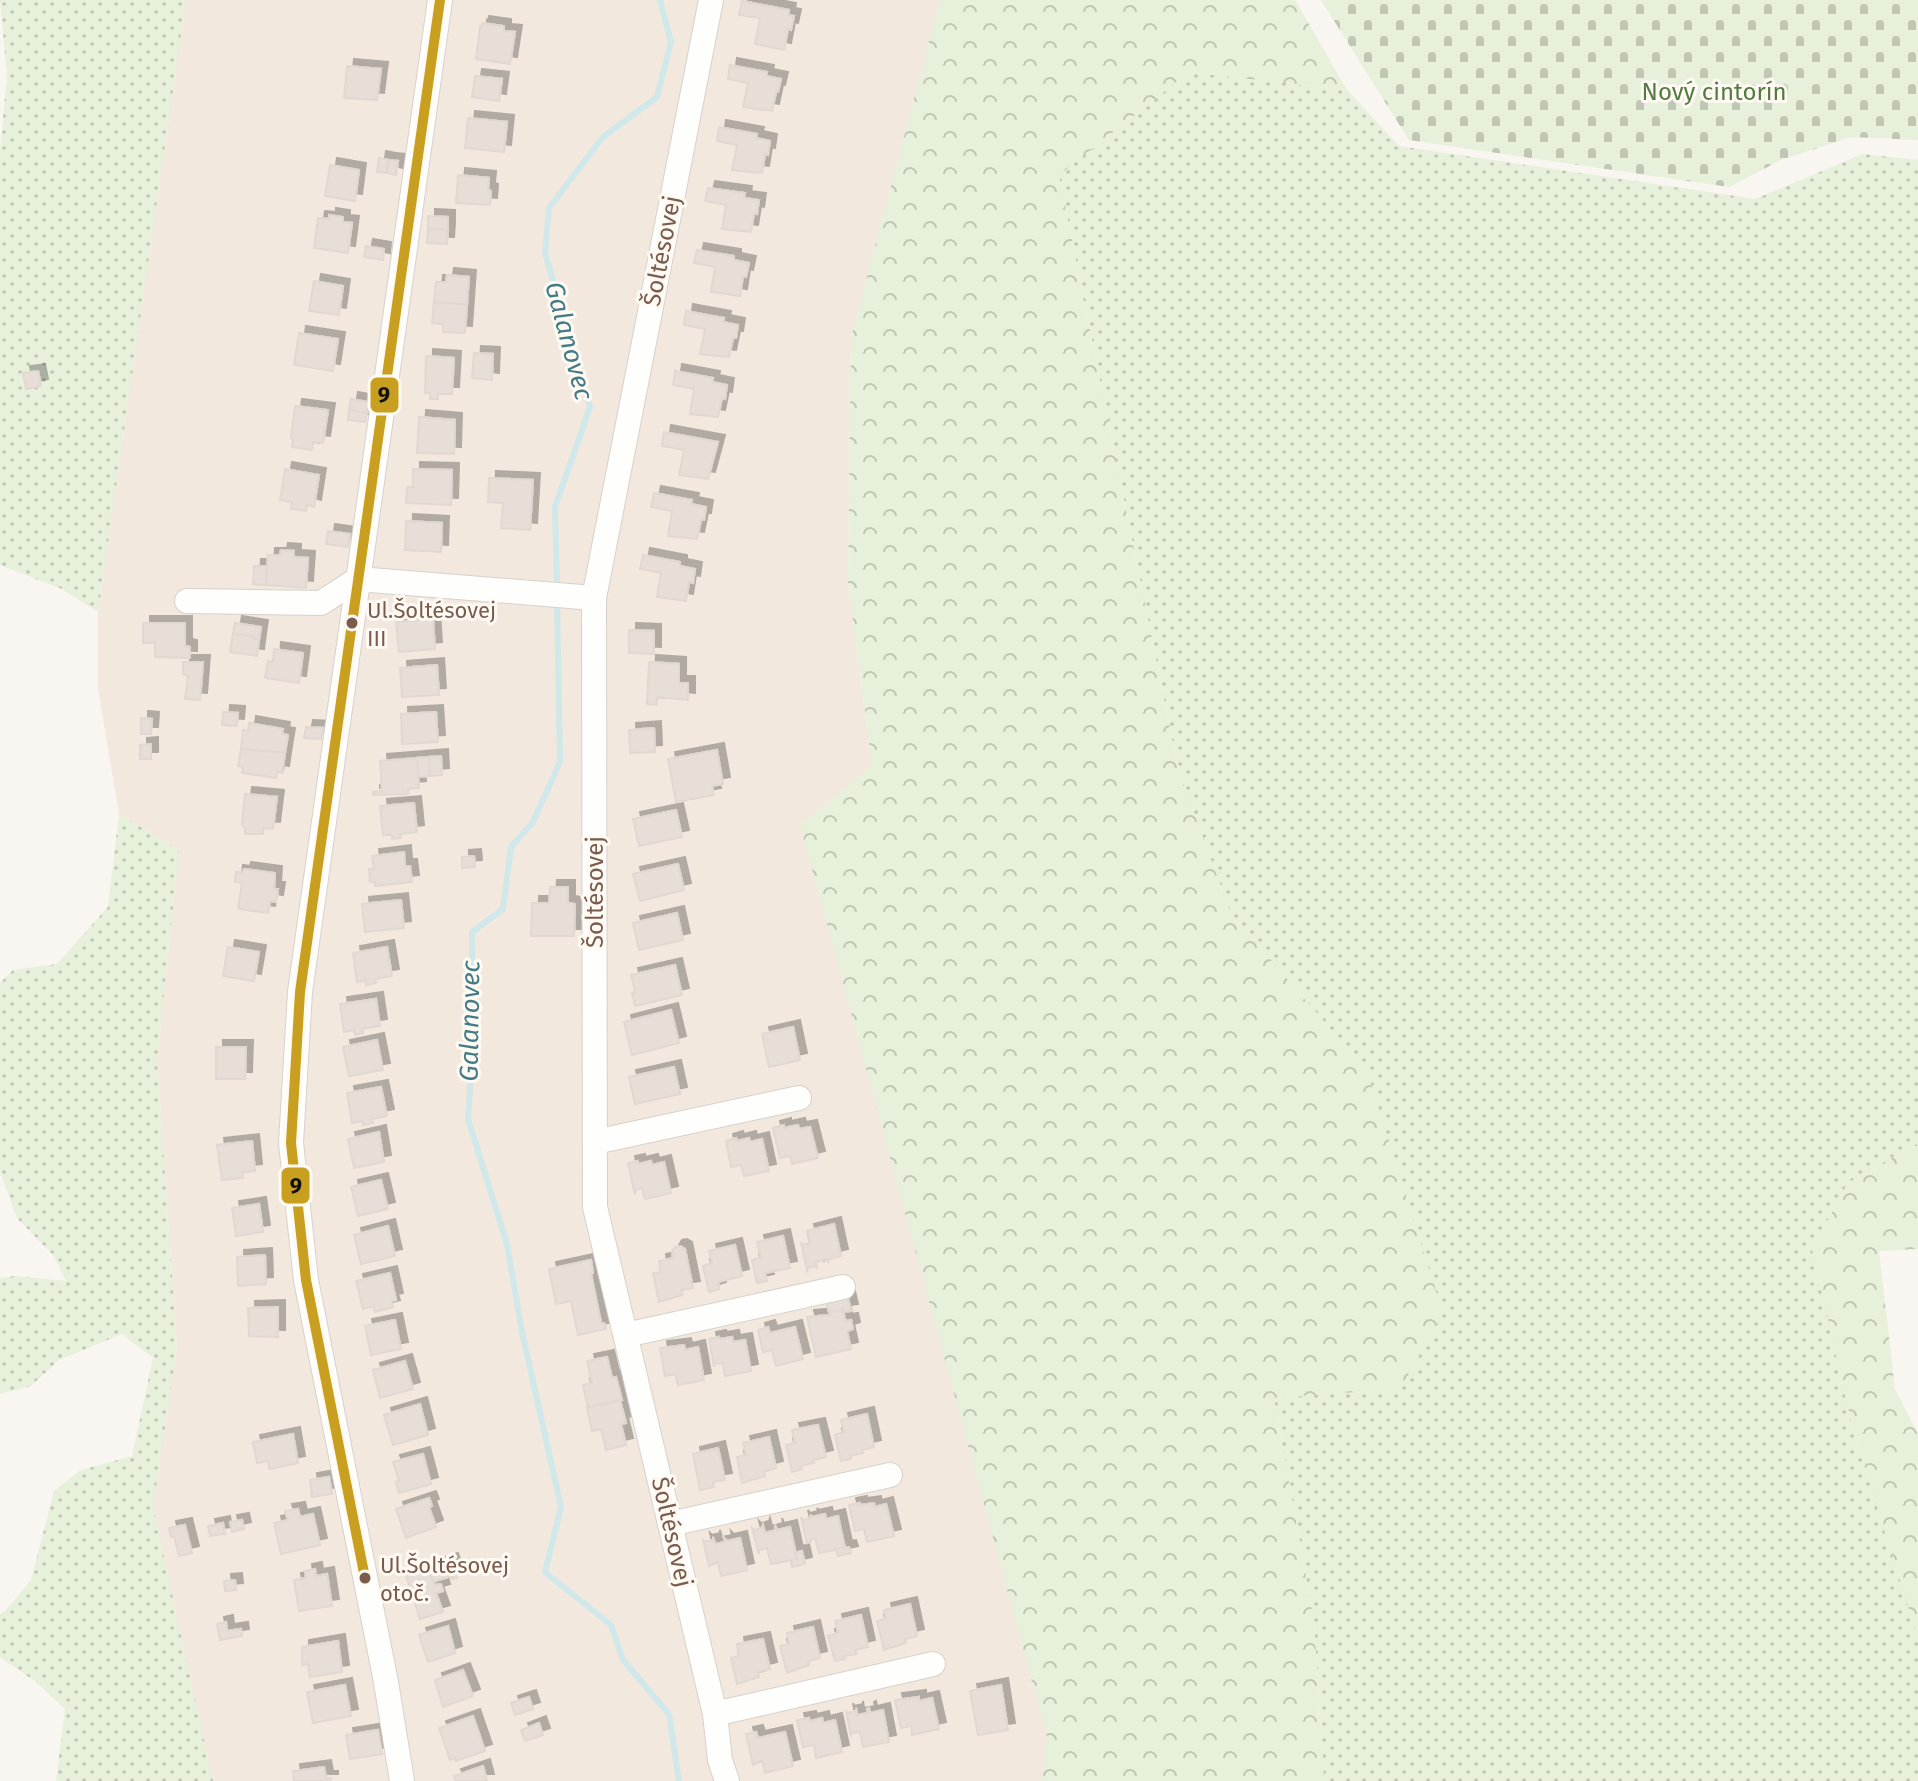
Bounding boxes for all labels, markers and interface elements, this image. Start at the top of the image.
park label: Nový cintorín [1641,78,1787,106]
street label: Šoltésovej [637,193,686,309]
water label: Galanovec [538,278,600,404]
line badge: 9 [369,376,400,414]
text: 9 [378,381,390,408]
place label: Ul.Šoltésovej III [367,597,496,652]
marker: Ul.Šoltésovej III [344,615,360,631]
street label: Šoltésovej [580,836,609,948]
water label: Galanovec [453,959,487,1082]
line badge: 9 [280,1166,311,1205]
text: 9 [290,1172,302,1199]
street label: Šoltésovej [646,1474,699,1590]
place label: Ul.Šoltésovej otoč. [380,1552,509,1607]
marker: Ul.Šoltésovej otoč. [357,1570,373,1586]

